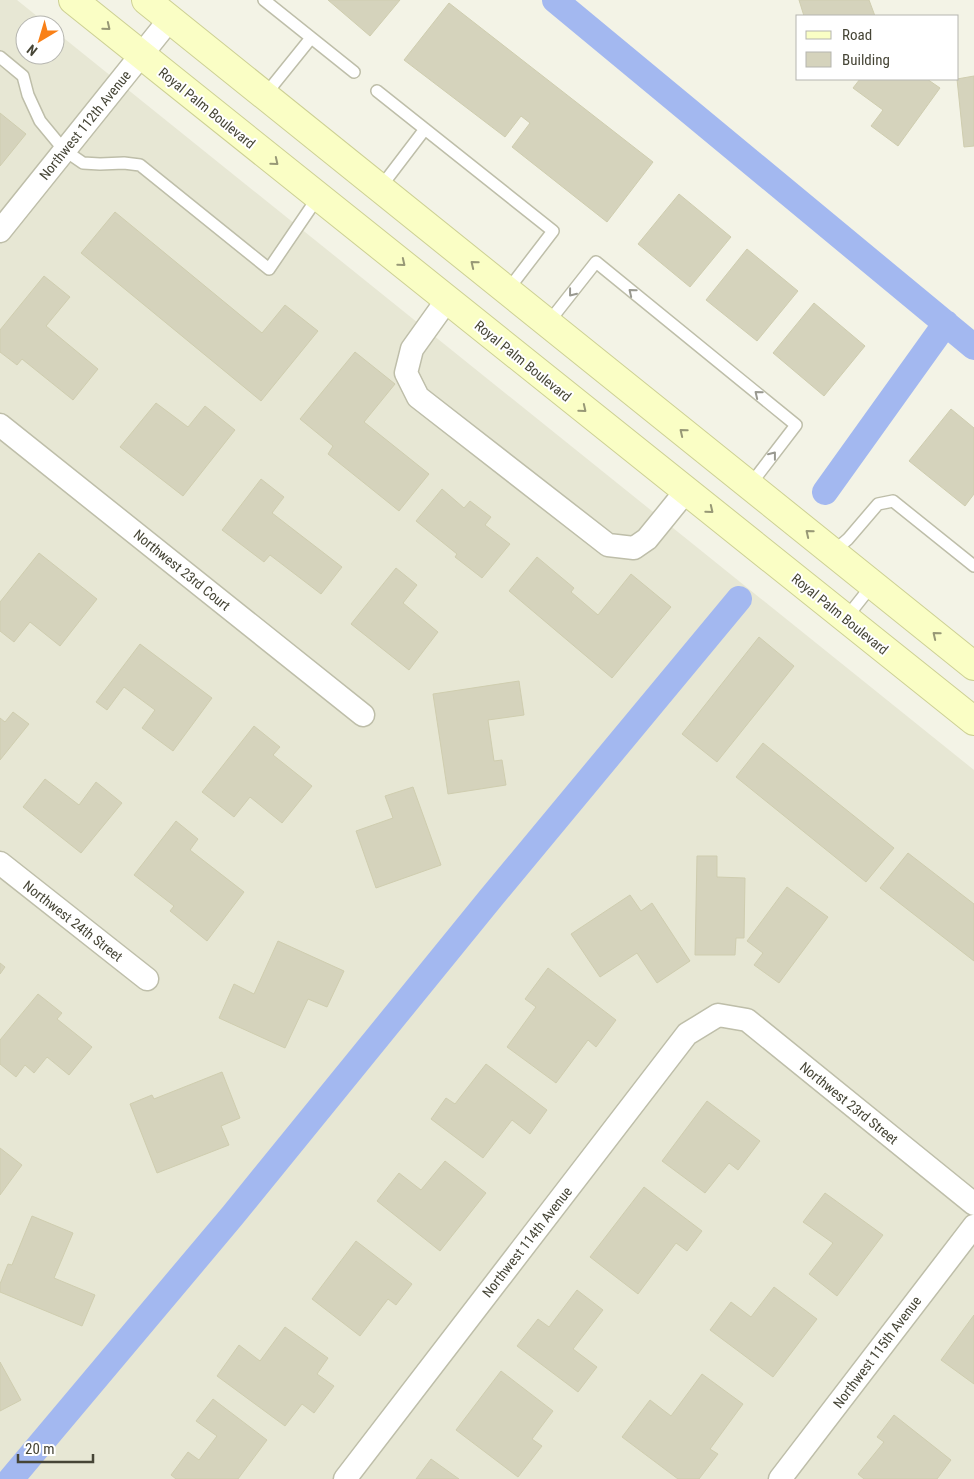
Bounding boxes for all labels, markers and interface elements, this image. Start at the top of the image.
north arrow [15,15,65,65]
legend [796,15,959,80]
one-way arrow [101,22,110,30]
text: Road [842,26,872,44]
text: N [24,41,40,59]
text: Building [842,51,890,69]
street label: Royal Palm Boulevard [156,64,258,152]
street label: Northwest 112th Avenue [36,67,134,183]
one-way arrow [269,156,278,164]
one-way arrow [396,258,405,267]
one-way arrow [471,261,480,270]
one-way arrow [570,287,578,296]
one-way arrow [629,288,638,297]
street label: Royal Palm Boulevard [472,317,574,405]
one-way arrow [755,391,764,400]
one-way arrow [577,403,586,411]
one-way arrow [680,429,689,437]
one-way arrow [767,451,776,461]
one-way arrow [704,505,713,513]
street label: Northwest 23rd Court [131,526,233,614]
one-way arrow [806,530,815,539]
street label: Royal Palm Boulevard [789,570,891,658]
one-way arrow [933,633,942,641]
street label: Northwest 24th Street [20,877,126,965]
street label: Northwest 23rd Street [797,1059,901,1147]
street label: Northwest 114th Avenue [479,1183,575,1300]
street label: Northwest 115th Avenue [830,1293,925,1411]
scale bar [18,1432,92,1464]
text: 20 m [25,1440,55,1458]

